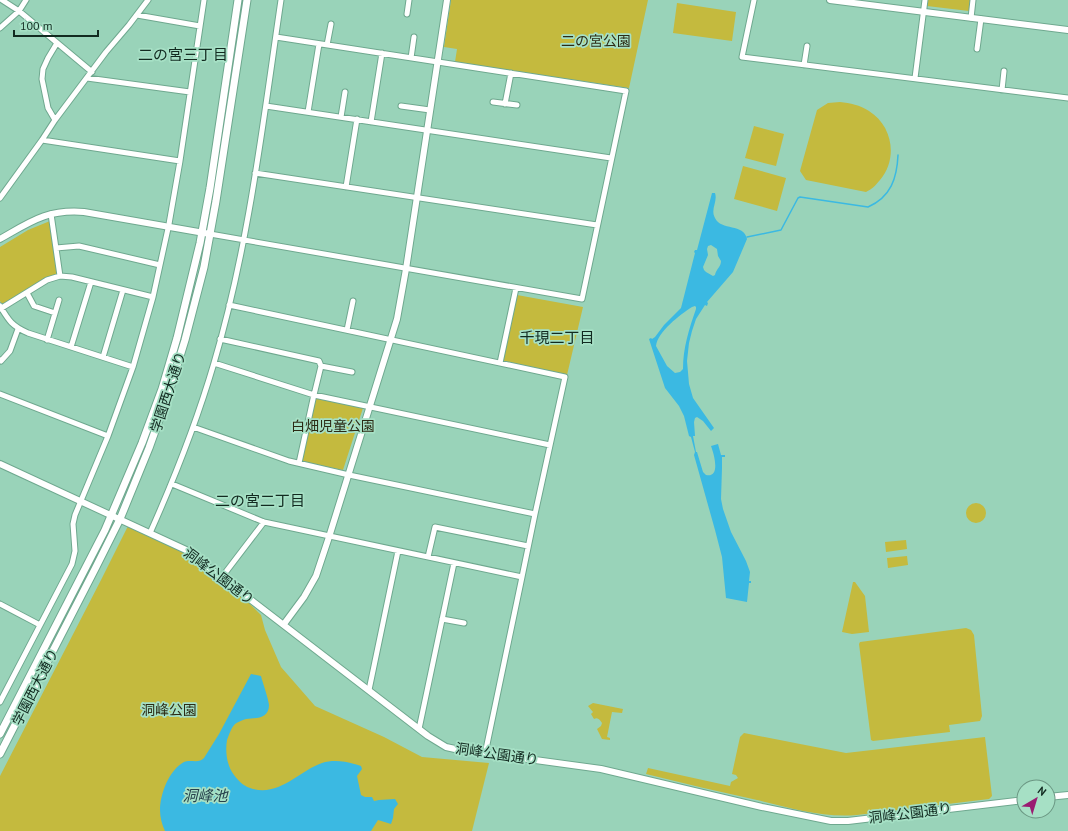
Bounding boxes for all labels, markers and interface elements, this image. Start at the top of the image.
scale bar [14,12,98,38]
text: 100 m [20,18,53,33]
park label: 二の宮公園 [561,32,631,50]
district label: 二の宮三丁目 [138,45,228,64]
district label: 千現二丁目 [519,328,595,347]
street label: 学園西大通り [146,349,190,435]
park label: 白畑児童公園 [291,417,375,435]
district label: 二の宮二丁目 [215,491,305,510]
street label: 洞峰公園通り [180,544,258,608]
street label: 学園西大通り [8,645,62,729]
park label: 洞峰公園 [141,701,197,719]
street label: 洞峰公園通り [454,739,540,769]
north arrow [1016,779,1056,819]
text: N [1035,783,1049,799]
water label: 洞峰池 [182,786,229,805]
street label: 洞峰公園通り [867,799,953,827]

